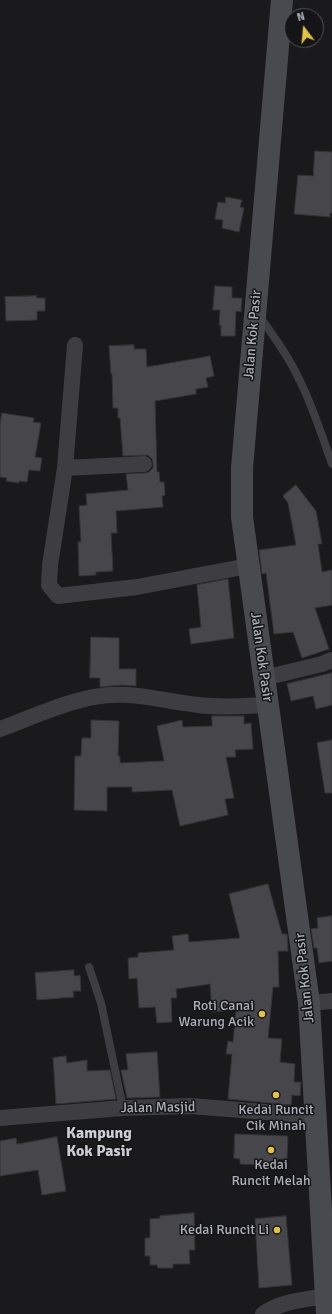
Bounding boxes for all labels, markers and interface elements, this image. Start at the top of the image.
north arrow [284,8,324,48]
text: N [295,10,306,24]
street label: Jalan Kok Pasir [241,289,265,381]
street label: Jalan Kok Pasir [246,611,276,703]
street label: Jalan Kok Pasir [292,932,318,1024]
place label: Roti Canai Warung Acik [179,998,254,1030]
marker: Roti Canai Warung Acik [257,1009,267,1019]
marker: Kedai Runcit Cik Minah [271,1090,281,1100]
street label: Jalan Masjid [121,1099,195,1117]
place label: Kedai Runcit Cik Minah [238,1102,314,1134]
district label: Kampung Kok Pasir [66,1124,132,1162]
marker: Kedai Runcit Melah [266,1145,276,1155]
place label: Kedai Runcit Melah [231,1157,311,1190]
place label: Kedai Runcit Li [180,1222,269,1238]
marker: Kedai Runcit Li [272,1225,282,1235]

